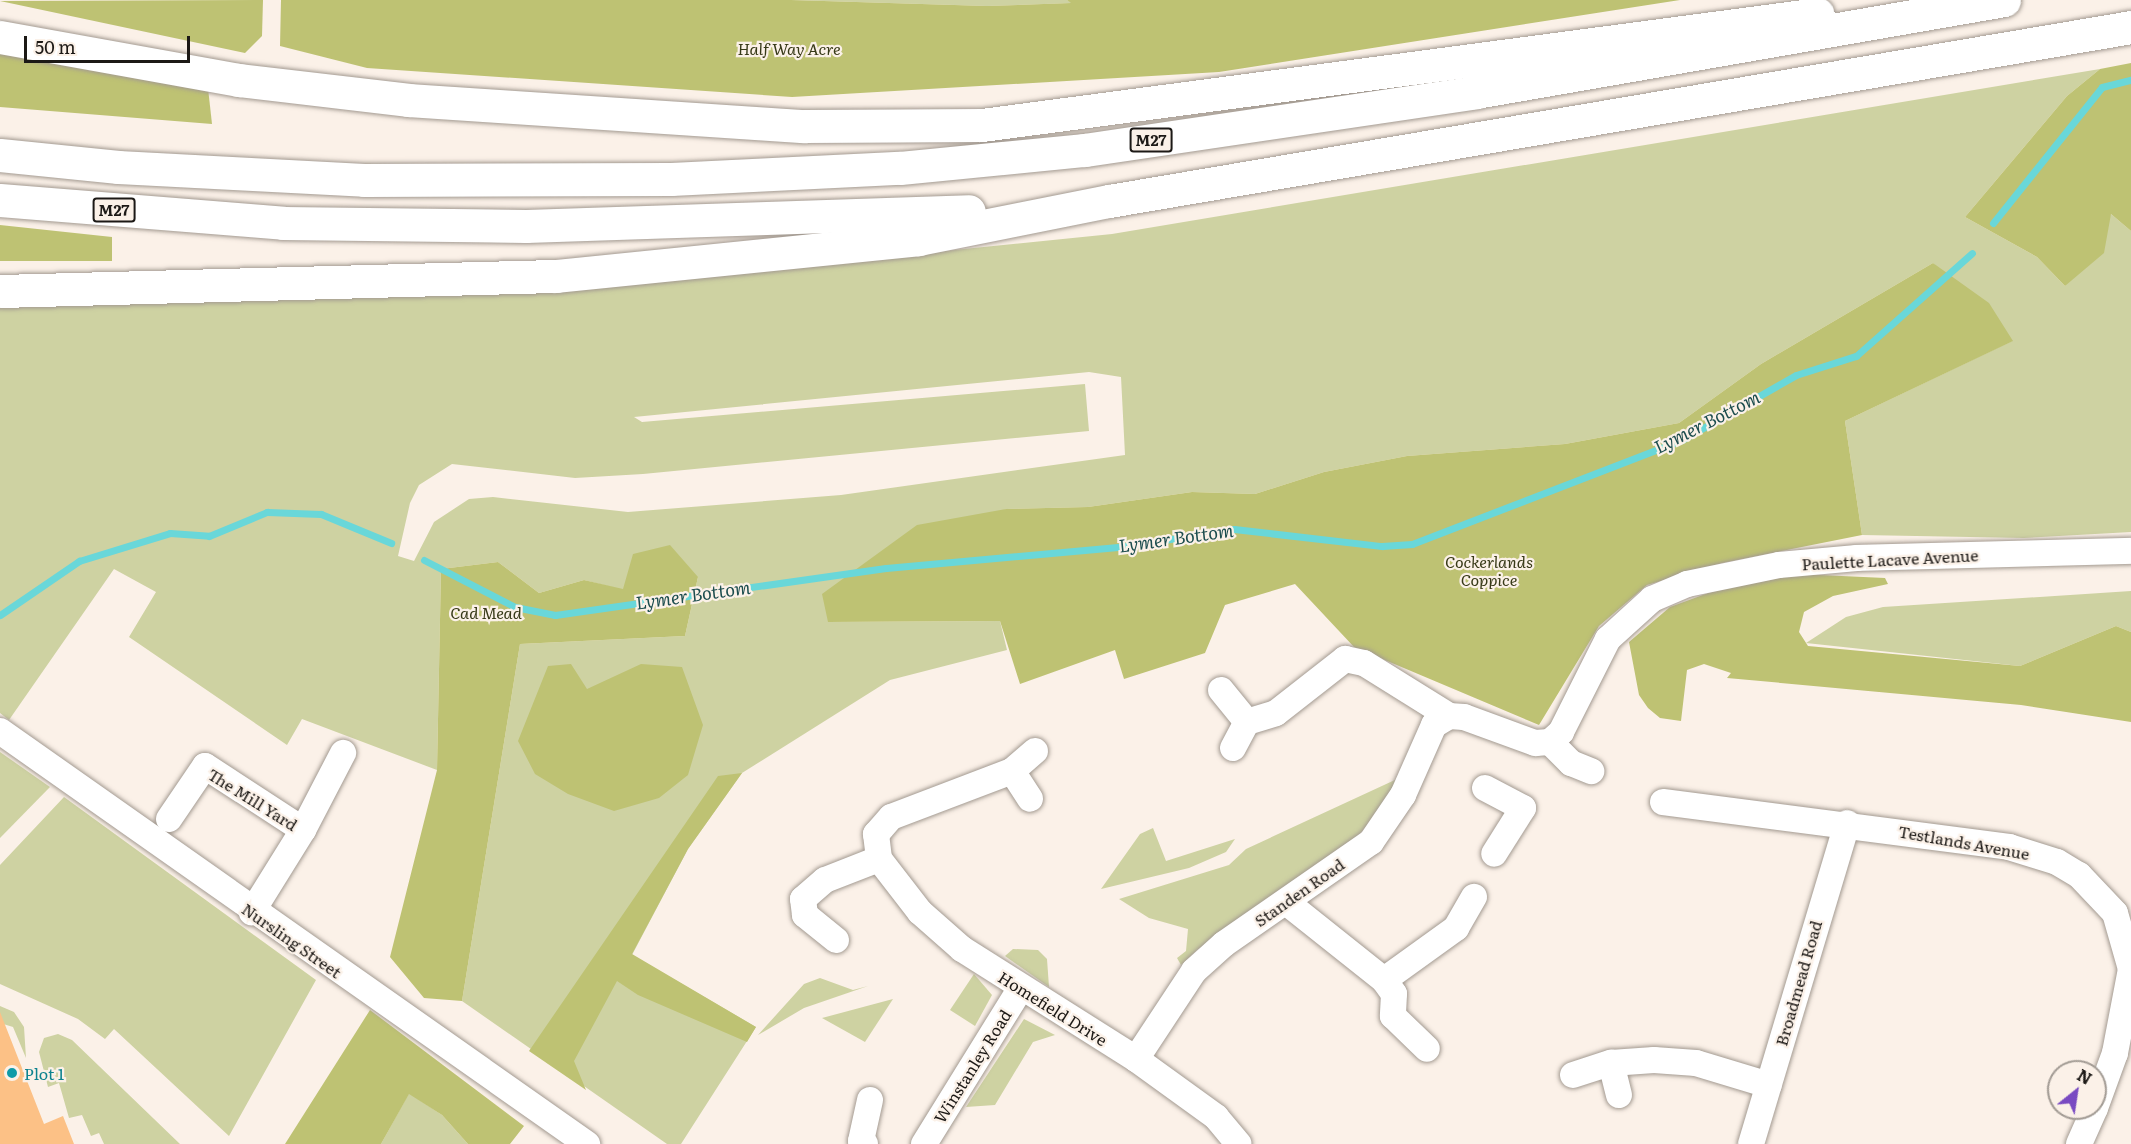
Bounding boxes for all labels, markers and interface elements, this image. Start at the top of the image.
scale bar [27,24,194,62]
text: 50 m [35,33,76,60]
park label: Half Way Acre [737,38,841,58]
road number: M27 [1128,128,1174,152]
road number: M27 [92,198,136,222]
water label: Lymer Bottom [1651,386,1763,458]
water label: Lymer Bottom [1117,519,1235,557]
street label: Paulette Lacave Avenue [1801,545,1979,573]
park label: Cockerlands Coppice [1445,551,1533,589]
water label: Lymer Bottom [634,576,752,614]
park label: Cad Mead [450,602,522,622]
street label: The Mill Yard [205,764,301,834]
street label: Testlands Avenue [1897,821,2031,863]
street label: Standen Road [1250,854,1348,930]
street label: Nursling Street [239,899,345,981]
street label: Broadmead Road [1771,918,1825,1048]
street label: Homefield Drive [995,967,1111,1049]
street label: Winstanley Road [929,1006,1015,1126]
north arrow [2047,1060,2107,1120]
text: N [2073,1062,2097,1090]
place label: Plot 1 [24,1063,64,1083]
marker: Plot 1 [5,1066,19,1080]

